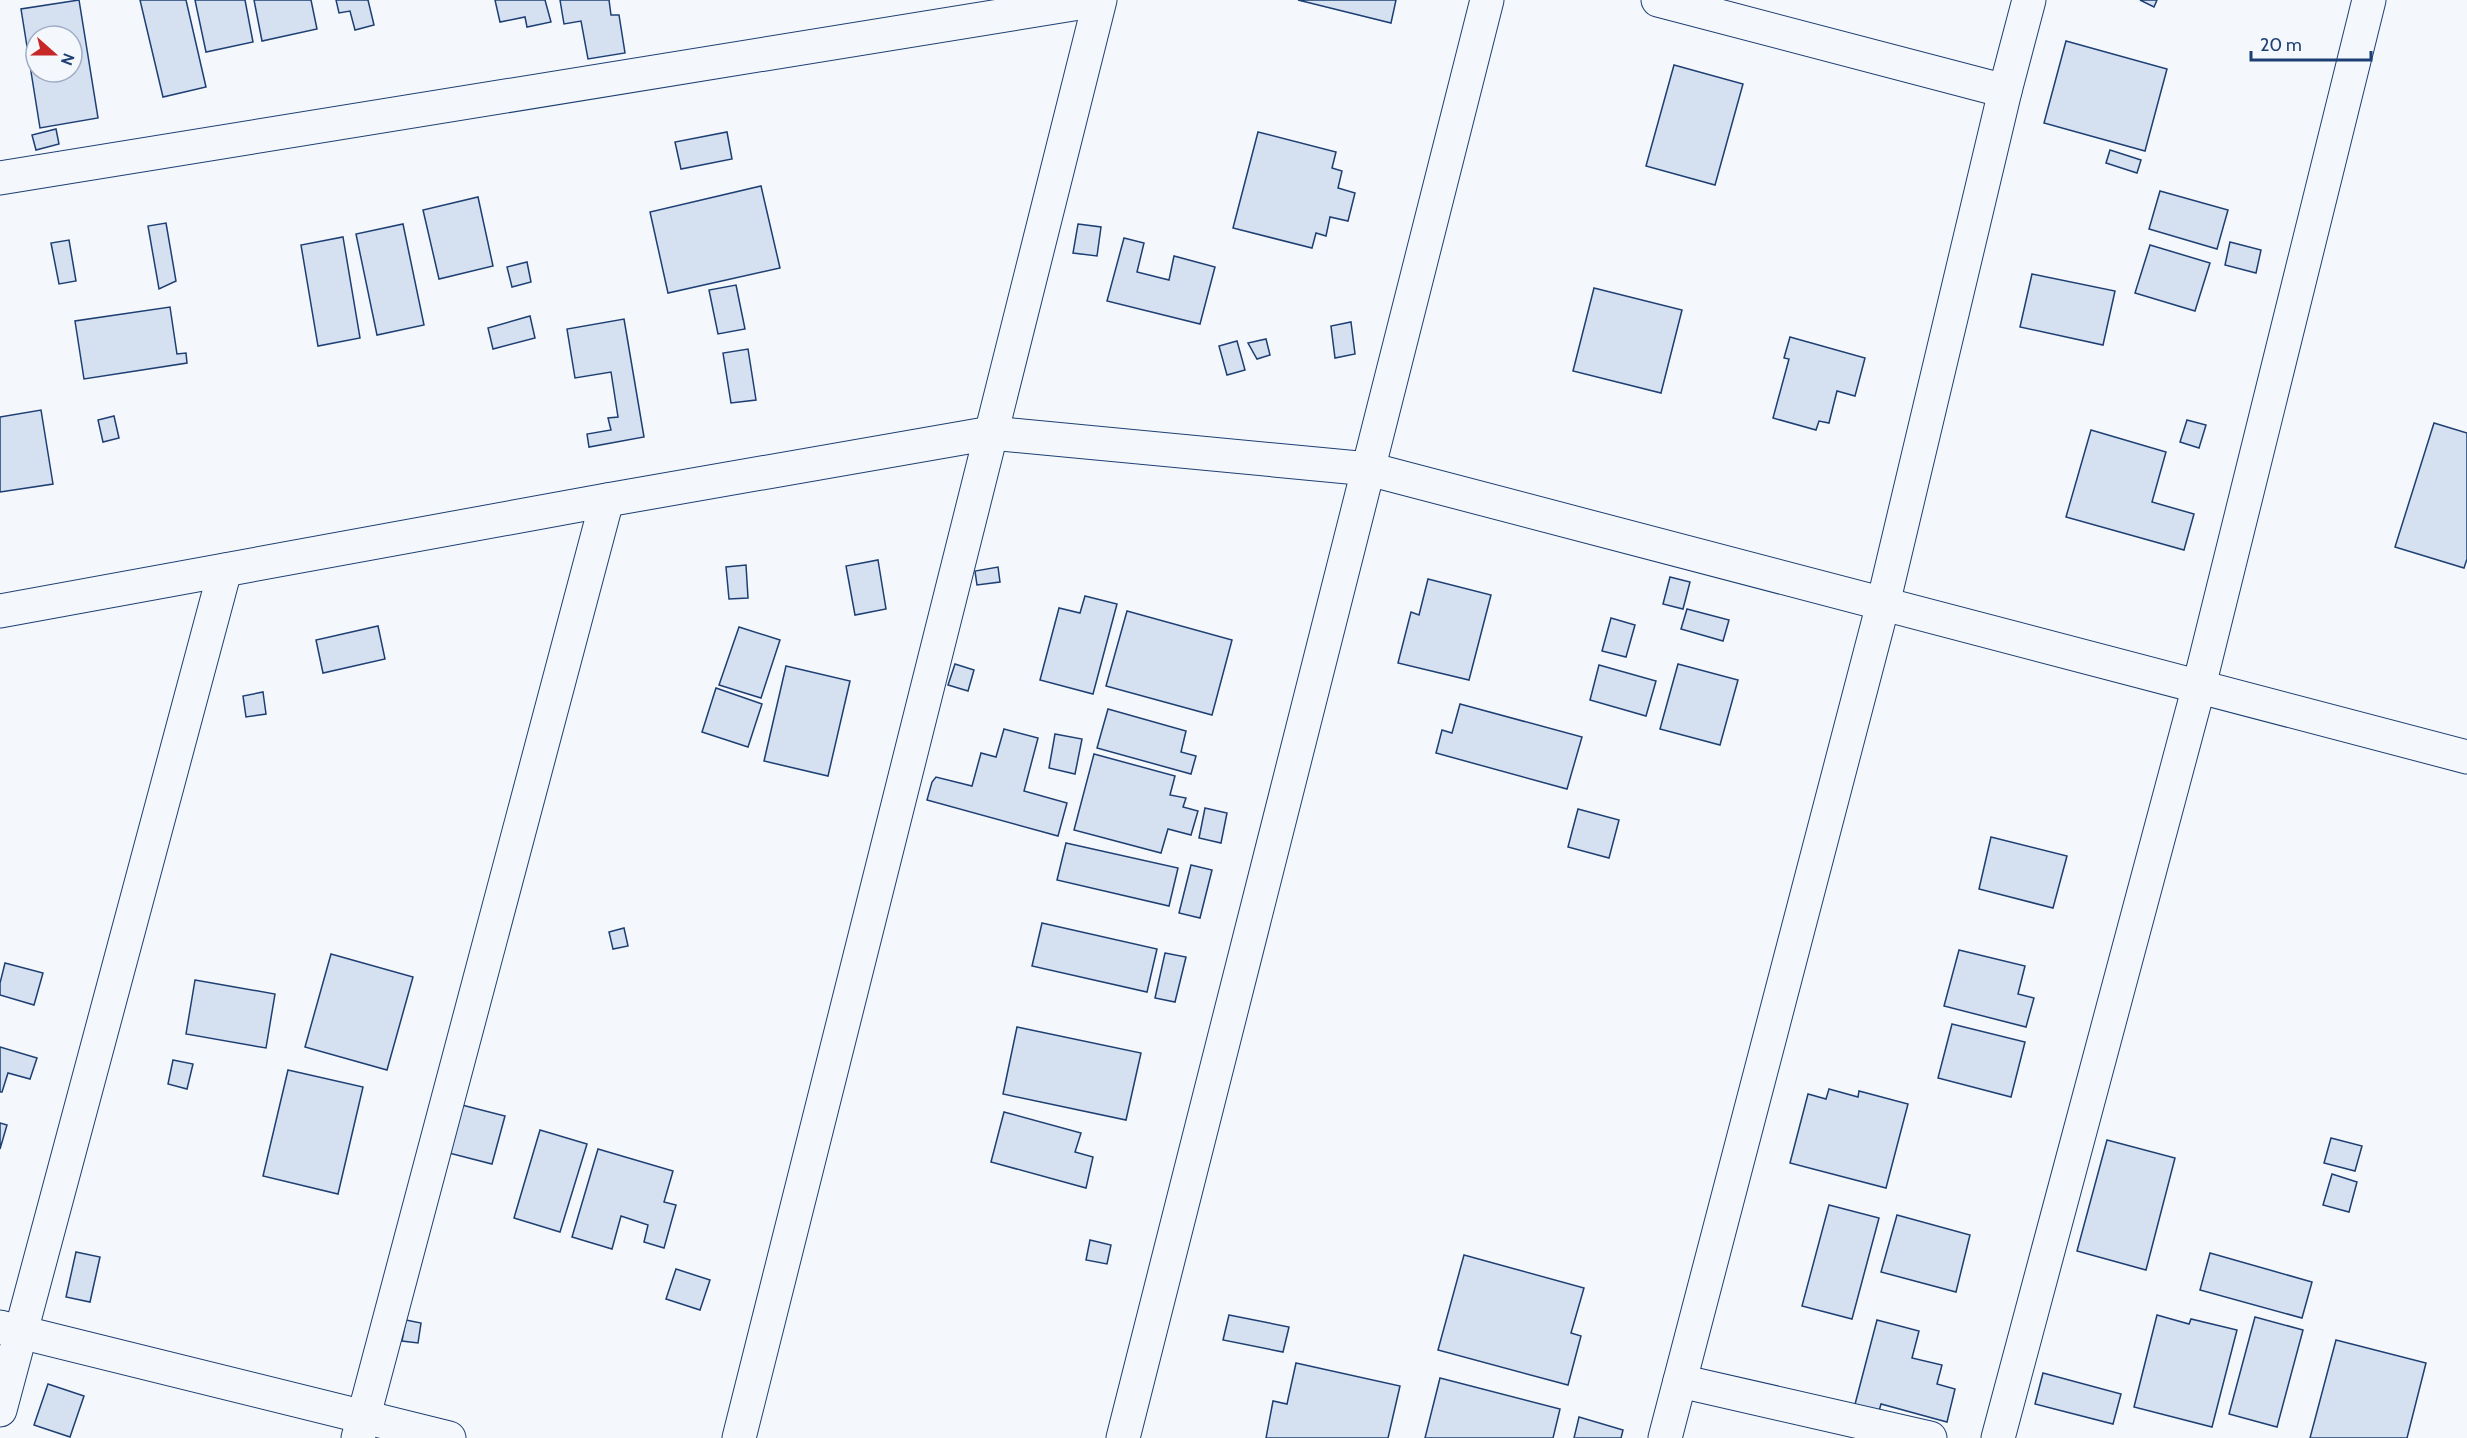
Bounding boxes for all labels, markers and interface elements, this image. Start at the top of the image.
north arrow [24,24,84,84]
scale bar [2251,24,2371,62]
text: 20 m [2260,34,2302,56]
text: N [57,51,78,68]

